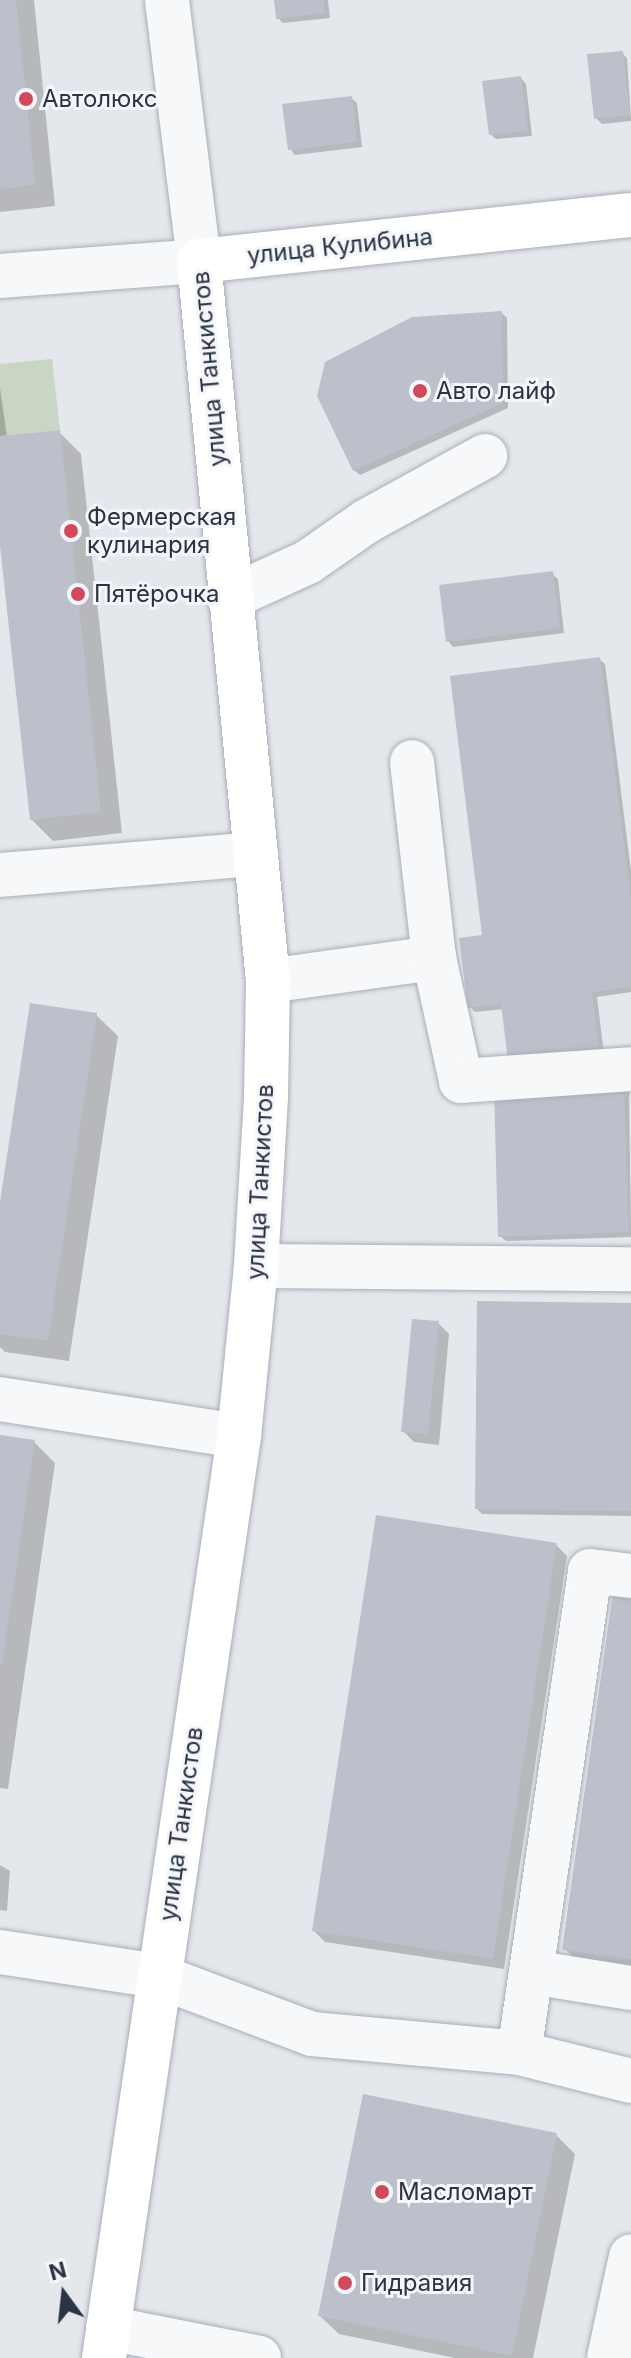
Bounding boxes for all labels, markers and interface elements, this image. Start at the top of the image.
place label: Автолюкс [42,85,158,113]
marker: Автолюкс [17,90,35,108]
street label: улица Кулибина [246,222,434,270]
street label: улица Танкистов [186,270,232,468]
place label: Авто лайф [436,377,556,405]
marker: Авто лайф [411,382,429,400]
place label: Фермерская кулинария [87,503,236,559]
marker: Фермерская кулинария [62,522,80,540]
place label: Пятёрочка [94,580,220,608]
marker: Пятёрочка [69,585,87,603]
street label: улица Танкистов [240,1083,280,1281]
street label: улица Танкистов [153,1725,209,1923]
place label: Масломарт [398,2178,533,2206]
marker: Масломарт [373,2183,391,2201]
north arrow [24,2254,104,2334]
text: N [46,2256,69,2286]
place label: Гидравия [361,2269,472,2297]
marker: Гидравия [336,2274,354,2292]

